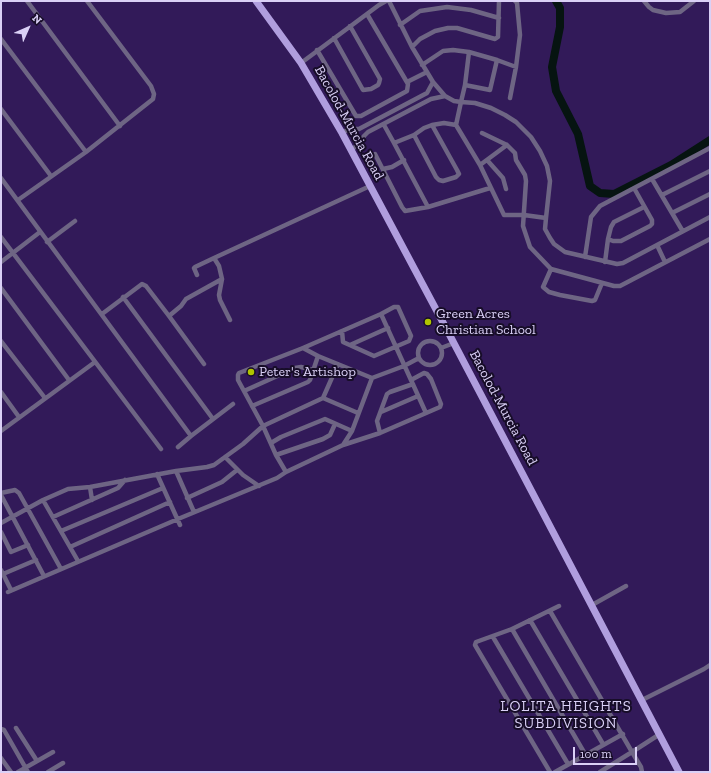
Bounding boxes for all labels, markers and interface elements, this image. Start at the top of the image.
north arrow [8,8,48,48]
text: N [29,12,44,27]
street label: Bacolod-Murcia Road [311,63,387,183]
place label: Green Acres Christian School [436,306,536,338]
marker: Green Acres Christian School [423,317,433,327]
street label: Bacolod-Murcia Road [466,348,540,468]
place label: Peter's Artishop [259,364,356,380]
marker: Peter's Artishop [246,367,256,377]
district label: LOLITA HEIGHTS SUBDIVISION [500,698,632,733]
scale bar [575,739,639,765]
text: 100 m [580,747,612,761]

